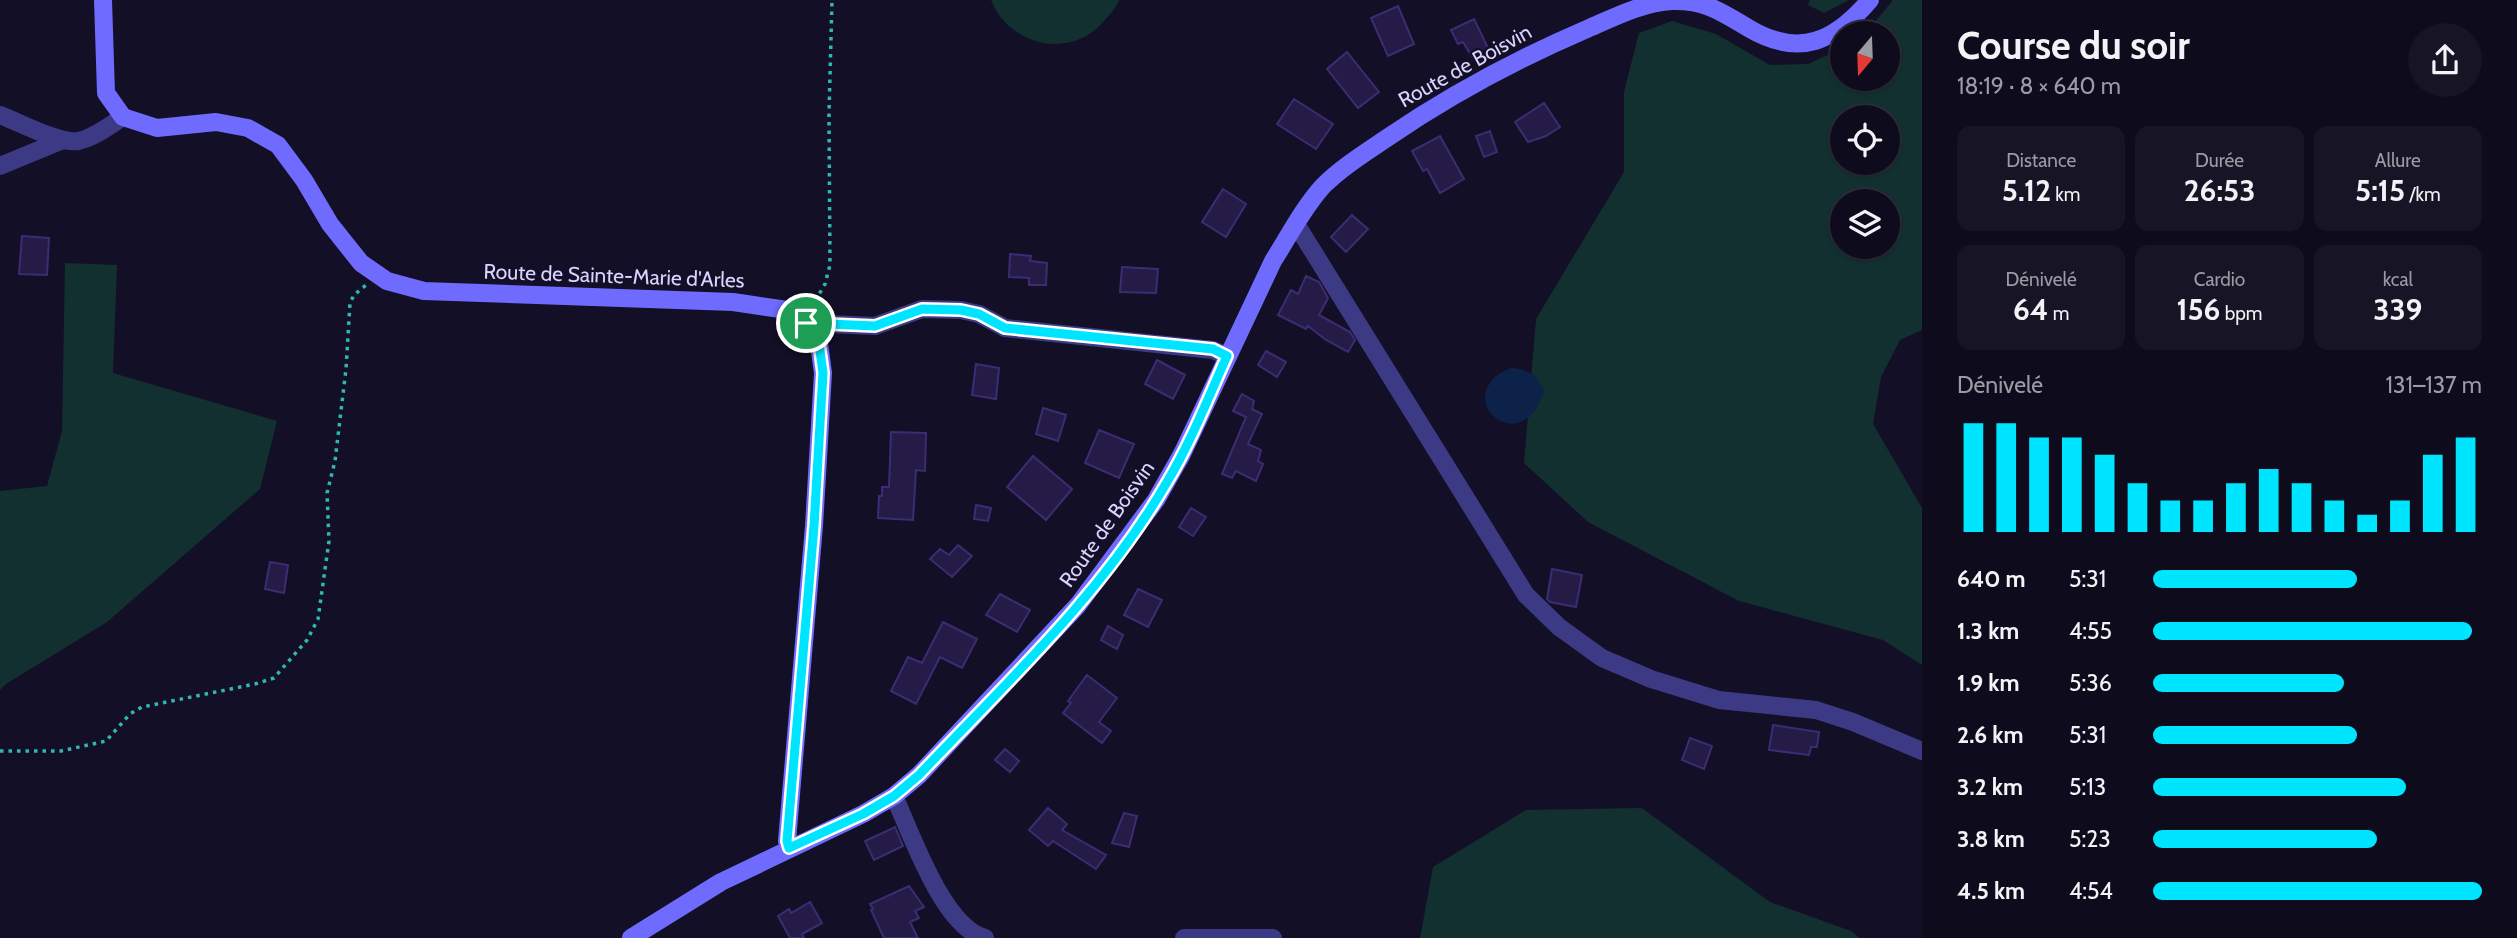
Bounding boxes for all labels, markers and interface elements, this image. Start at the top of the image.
street label: Route de Boisvin [1394,19,1536,112]
north arrow [1830,21,1900,91]
map controls [1830,21,1900,259]
text: Course du soir [1957,22,2190,69]
button: share [2408,23,2482,97]
text: 18:19 · 8 × 640 m [1957,72,2121,100]
button: locate [1830,105,1900,175]
text: Distance [2006,149,2076,172]
text: Durée [2195,149,2244,172]
text: Allure [2375,149,2421,172]
text: 5.12 [2002,172,2051,209]
text: 26:53 [2184,172,2255,209]
text: 5:15 [2355,172,2405,209]
text: km [2051,183,2080,206]
text: /km [2405,183,2441,206]
button: layers [1830,189,1900,259]
street label: Route de Sainte-Marie d'Arles [483,258,745,293]
text: Dénivelé [2006,268,2077,291]
text: Cardio [2194,268,2245,291]
text: kcal [2383,268,2413,291]
text: 64 [2013,291,2048,328]
text: 156 [2176,291,2220,328]
text: 339 [2373,291,2422,328]
pin [776,293,836,353]
text: m [2048,302,2069,325]
text: bpm [2220,302,2263,325]
icon: arrive [787,304,825,342]
text: Dénivelé [1957,371,2043,399]
text: 131–137 m [2386,371,2482,399]
street label: Route de Boisvin [1054,456,1159,592]
text: 640 m [1957,565,2026,593]
text: 5:31 [2069,565,2106,593]
text: 1.3 km [1957,617,2019,645]
text: 4:55 [2069,617,2112,645]
text: 1.9 km [1957,669,2020,697]
text: 5:36 [2069,669,2112,697]
text: 2.6 km [1957,721,2024,749]
text: 5:31 [2069,721,2106,749]
text: 3.2 km [1957,773,2023,801]
text: 5:13 [2069,773,2106,801]
text: 3.8 km [1957,825,2025,853]
text: 5:23 [2069,825,2111,853]
text: 4.5 km [1957,877,2025,905]
text: 4:54 [2069,877,2113,905]

